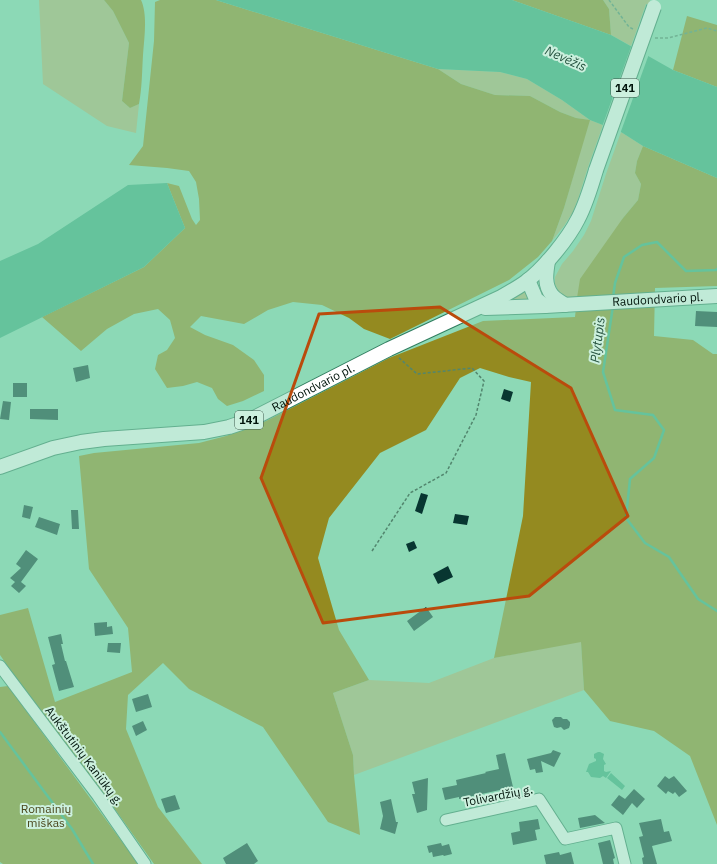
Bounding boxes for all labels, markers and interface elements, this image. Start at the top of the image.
water label: Nevėžis [542,42,589,75]
road number: 141 [611,79,639,97]
street label: Raudondvario pl. [612,289,704,309]
water label: Plytupis [586,316,609,364]
street label: Raudondvario pl. [269,360,357,415]
road number: 141 [235,411,263,429]
street label: Aukštutinių Kaniūkų g. [42,703,127,808]
street label: Tolivardžių g. [462,781,534,810]
park label: Romainių miškas [21,801,72,830]

